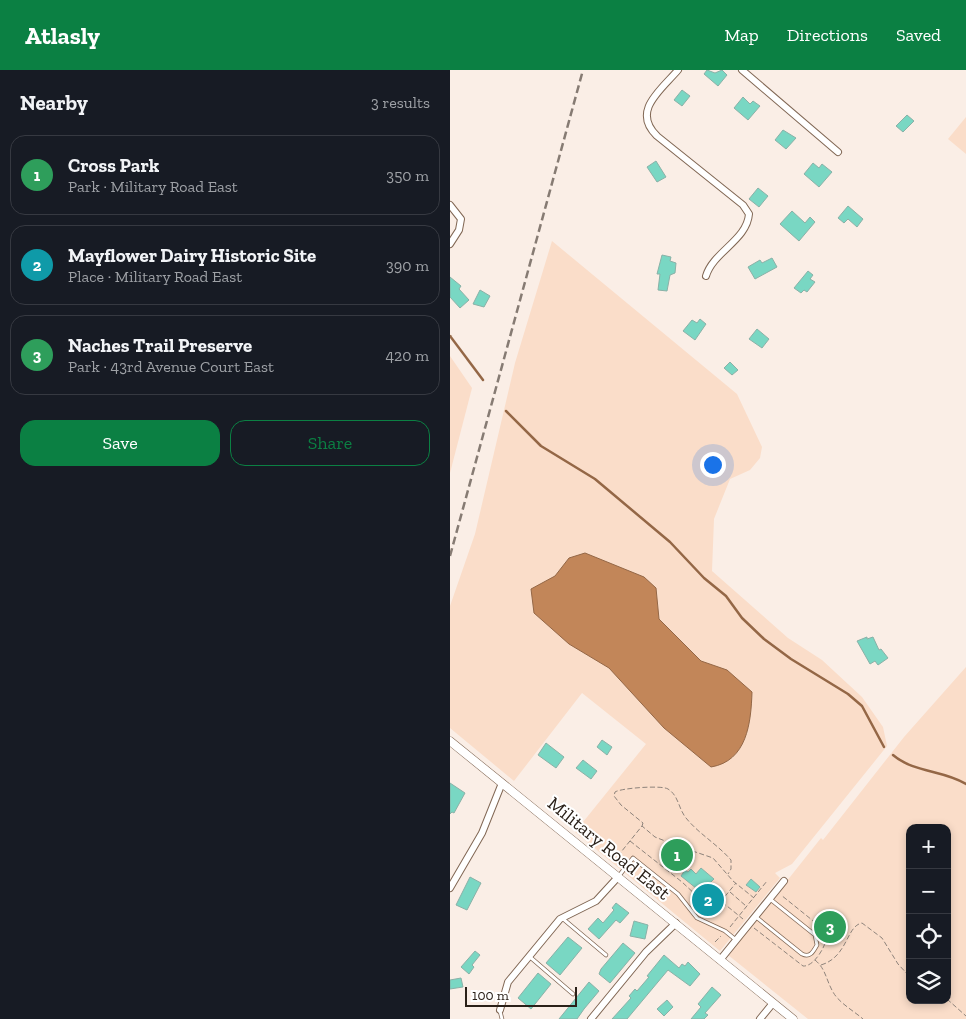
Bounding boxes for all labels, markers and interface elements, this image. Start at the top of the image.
text: Atlasly [25,21,100,50]
text: Map [724,24,759,46]
text: Directions [787,24,868,46]
text: Saved [896,24,941,46]
text: Nearby [20,90,88,115]
text: 3 results [371,93,430,112]
text: Cross Park [68,154,159,177]
text: 1 [34,166,40,185]
text: 350 m [386,166,429,185]
text: Park · Military Road East [68,177,238,196]
text: Mayflower Dairy Historic Site [68,244,316,267]
text: 2 [33,256,41,275]
text: 390 m [386,256,429,275]
text: Place · Military Road East [68,267,242,286]
text: Naches Trail Preserve [68,334,252,357]
text: 3 [33,346,41,365]
text: 420 m [385,346,429,365]
text: Park · 43rd Avenue Court East [68,357,274,376]
button: Save [20,420,220,466]
button: Share [230,420,430,466]
your location [700,452,726,478]
street label: Military Road East [543,792,675,904]
map controls [906,824,951,1004]
button: + [906,824,951,869]
pin: 1 [661,836,693,874]
button: − [906,869,951,914]
pin: 2 [692,881,724,919]
pin: 3 [814,908,846,946]
button: locate [906,914,951,959]
button: layers [906,959,951,1004]
scale bar [465,984,578,1007]
text: 100 m [472,987,509,1004]

